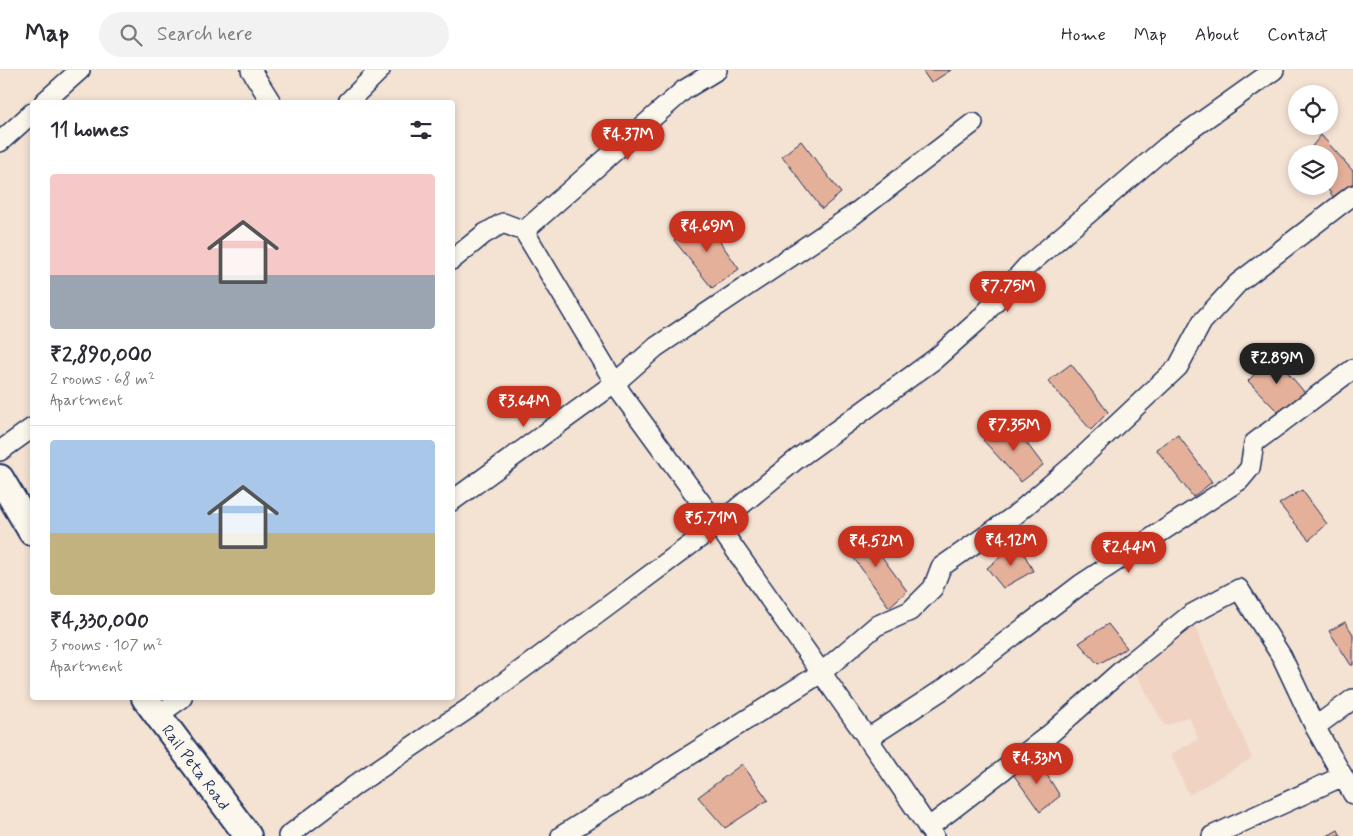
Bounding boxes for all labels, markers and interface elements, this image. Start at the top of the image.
search box [99,12,449,57]
text: Map [25,19,69,50]
icon: search [117,21,145,49]
text: Search here [157,22,253,47]
text: Home [1061,23,1106,47]
text: Map [1134,23,1167,47]
text: About [1195,23,1239,47]
text: Contact [1267,23,1328,47]
map controls [1288,85,1338,195]
button: locate [1288,85,1338,135]
text: 11 homes [50,116,129,144]
icon: filters [407,116,435,144]
pin: ₹4.37M [587,118,669,161]
text: ₹4.37M [602,124,654,145]
button: layers [1288,145,1338,195]
icon: home [198,207,288,297]
pin: ₹4.69M [666,210,748,253]
text: ₹4.69M [680,216,734,237]
pin: ₹7.75M [967,270,1049,313]
text: ₹7.75M [981,276,1035,297]
text: ₹2,890,000 [50,341,152,369]
pin: ₹2.89M [1236,342,1318,385]
text: ₹2.89M [1251,348,1303,369]
text: 2 rooms · 68 m² [50,369,155,390]
pin: ₹3.64M [483,386,565,428]
text: Apartment [50,390,123,411]
text: ₹3.64M [498,391,550,412]
pin: ₹7.35M [973,410,1055,452]
text: ₹7.35M [988,415,1040,436]
icon: home [198,472,288,562]
pin: ₹5.71M [670,502,752,545]
text: ₹5.71M [685,508,737,529]
pin: ₹4.12M [970,524,1052,567]
pin: ₹4.52M [835,526,917,568]
text: ₹4.12M [985,530,1037,551]
text: ₹4.52M [849,531,903,552]
pin: ₹2.44M [1088,532,1170,574]
text: ₹2.44M [1102,537,1156,558]
text: ₹4,330,000 [50,607,149,635]
text: 3 rooms · 107 m² [50,635,163,656]
text: Apartment [50,656,123,677]
street label: Rail Peta Road [157,721,234,815]
pin: ₹4.33M [996,742,1078,785]
text: ₹4.33M [1012,748,1062,769]

